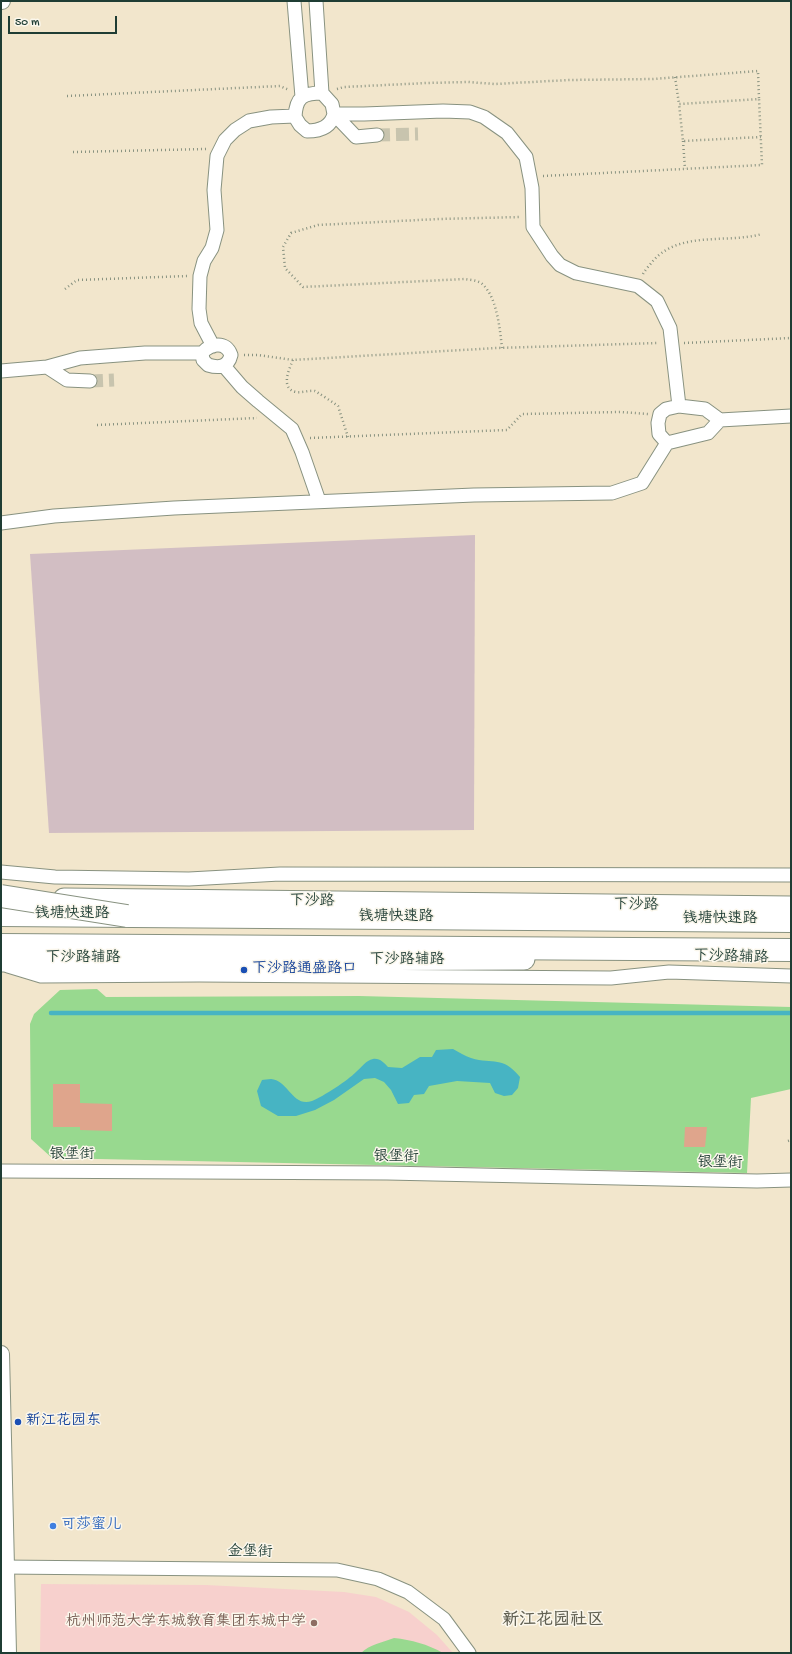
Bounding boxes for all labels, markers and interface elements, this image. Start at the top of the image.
scale bar [10,8,119,34]
text: 50 m [15,16,40,30]
street label: 下沙路 [289,893,335,911]
street label: 下沙路 [613,897,659,915]
street label: 钱塘快速路 [35,906,109,924]
street label: 钱塘快速路 [359,909,433,927]
street label: 钱塘快速路 [683,911,757,929]
street label: 下沙路辅路 [693,948,769,968]
street label: 下沙路辅路 [46,950,120,968]
street label: 下沙路辅路 [370,952,444,970]
place label: 下沙路通盛路口 [252,961,357,979]
marker: 下沙路通盛路口 [239,965,249,975]
street label: 银堡街 [50,1147,94,1165]
street label: 银堡街 [373,1149,419,1167]
street label: 银堡街 [697,1155,743,1173]
place label: 新江花园东 [26,1413,101,1431]
marker: 新江花园东 [13,1417,23,1427]
place label: 可莎蜜儿 [61,1517,121,1535]
marker: 可莎蜜儿 [48,1521,58,1531]
street label: 金堡街 [227,1544,273,1562]
district label: 新江花园社区 [502,1611,604,1631]
place label: 杭州师范大学东城教育集团东城中学 [66,1614,306,1632]
marker: 杭州师范大学东城教育集团东城中学 [309,1618,319,1628]

